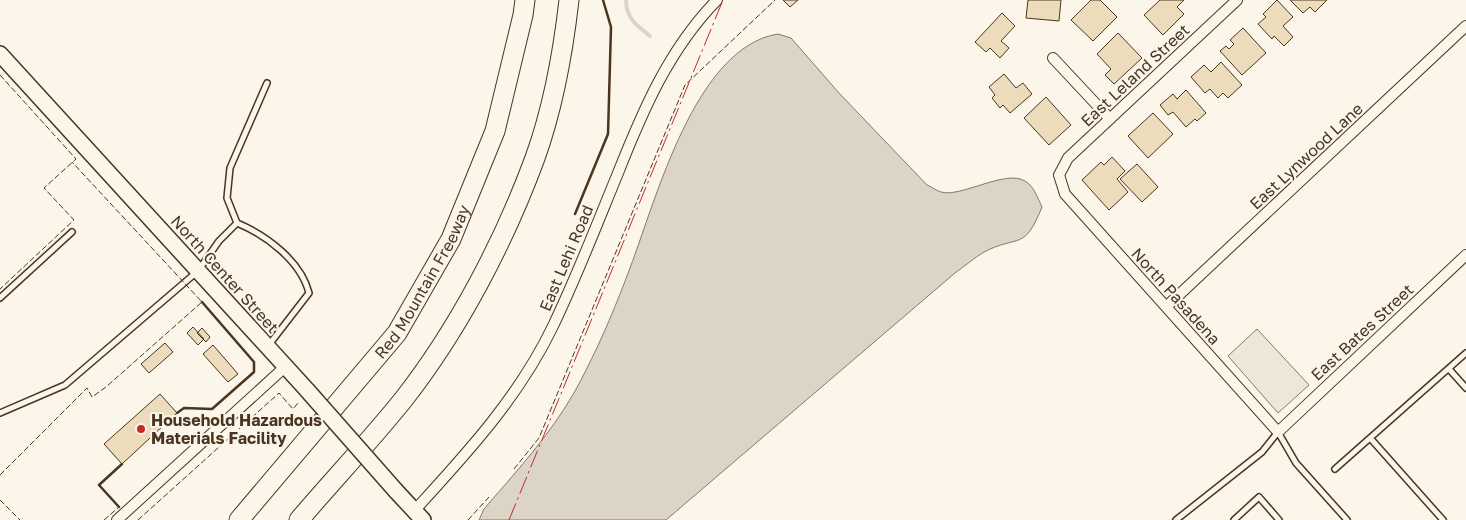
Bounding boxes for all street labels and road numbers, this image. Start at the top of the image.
street label: East Leland Street [1077,20,1193,130]
street label: East Lynwood Lane [1245,98,1367,214]
street label: Red Mountain Freeway [370,202,474,362]
street label: East Lehi Road [535,202,597,314]
street label: North Center Street [167,211,283,337]
street label: North Pasadena [1127,243,1225,349]
street label: East Bates Street [1307,279,1417,385]

